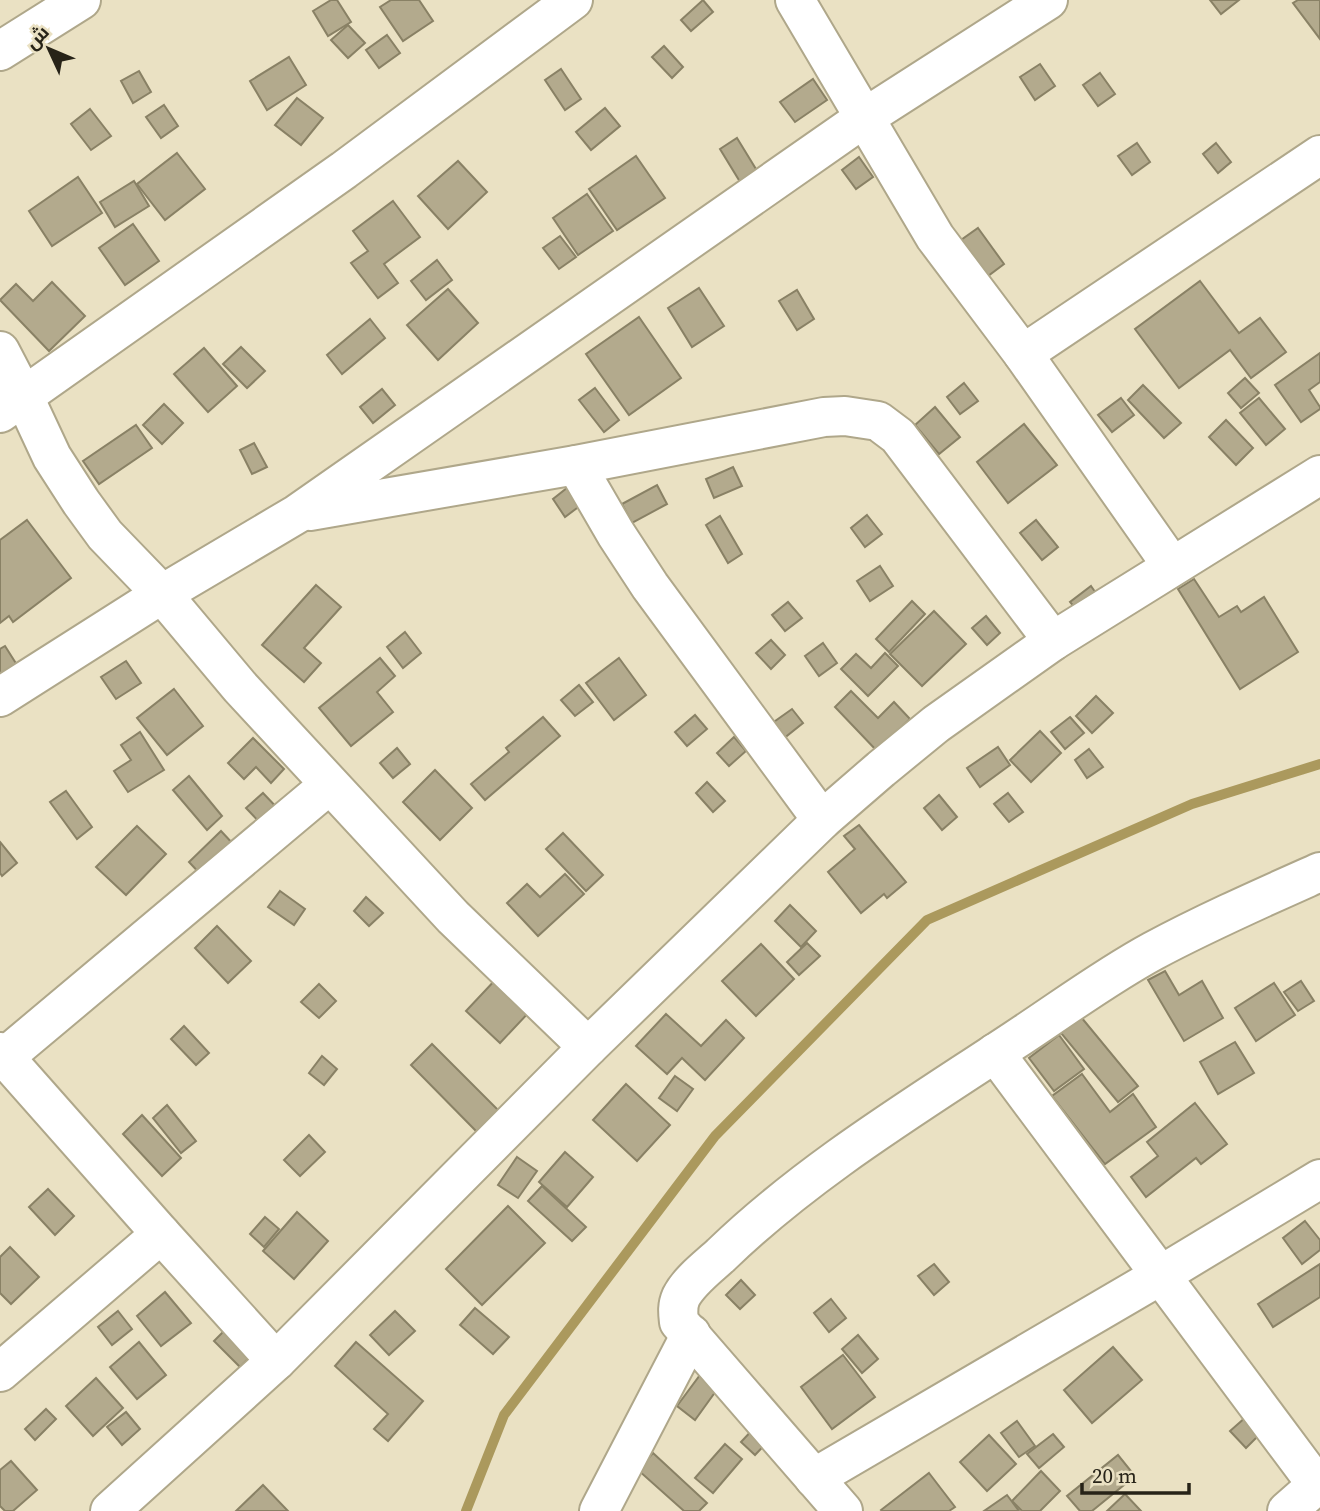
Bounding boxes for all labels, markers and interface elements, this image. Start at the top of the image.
north arrow [14,14,84,84]
text: ش [19,19,55,55]
scale bar [1082,1452,1189,1496]
text: 20 m [1092,1461,1137,1490]

